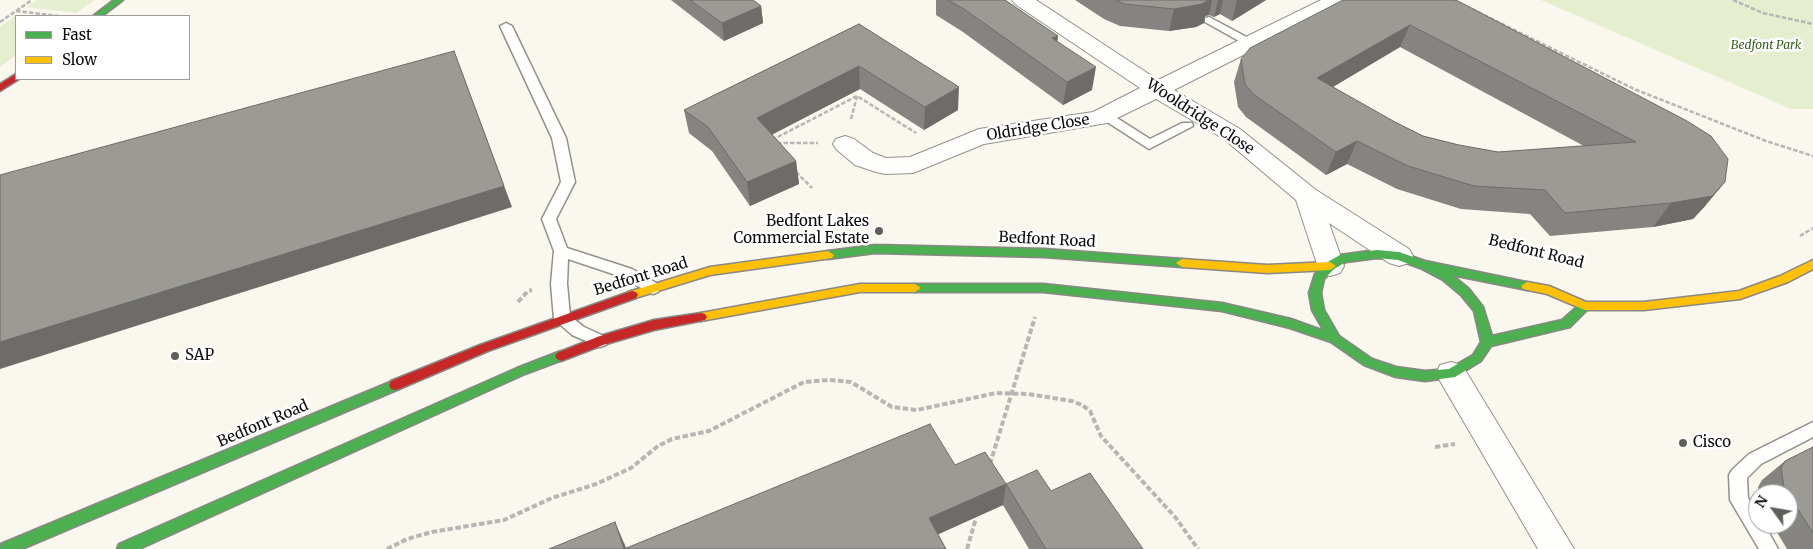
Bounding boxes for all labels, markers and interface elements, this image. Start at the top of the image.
legend [15,15,190,80]
text: Fast [62,25,92,44]
park label: Bedfont Park [1731,39,1801,53]
text: Slow [62,50,97,69]
street label: Wooldridge Close [1143,75,1257,159]
street label: Oldridge Close [985,111,1091,145]
place label: Bedfont Lakes Commercial Estate [734,213,869,248]
marker: Bedfont Lakes Commercial Estate [873,225,885,237]
street label: Bedfont Road [998,228,1096,252]
street label: Bedfont Road [1487,232,1585,272]
street label: Bedfont Road [592,254,690,300]
place label: SAP [185,347,214,365]
marker: SAP [169,350,181,362]
street label: Bedfont Road [215,397,311,451]
place label: Cisco [1693,434,1731,452]
marker: Cisco [1677,437,1689,449]
north arrow [1748,484,1798,534]
text: N [1751,492,1772,511]

